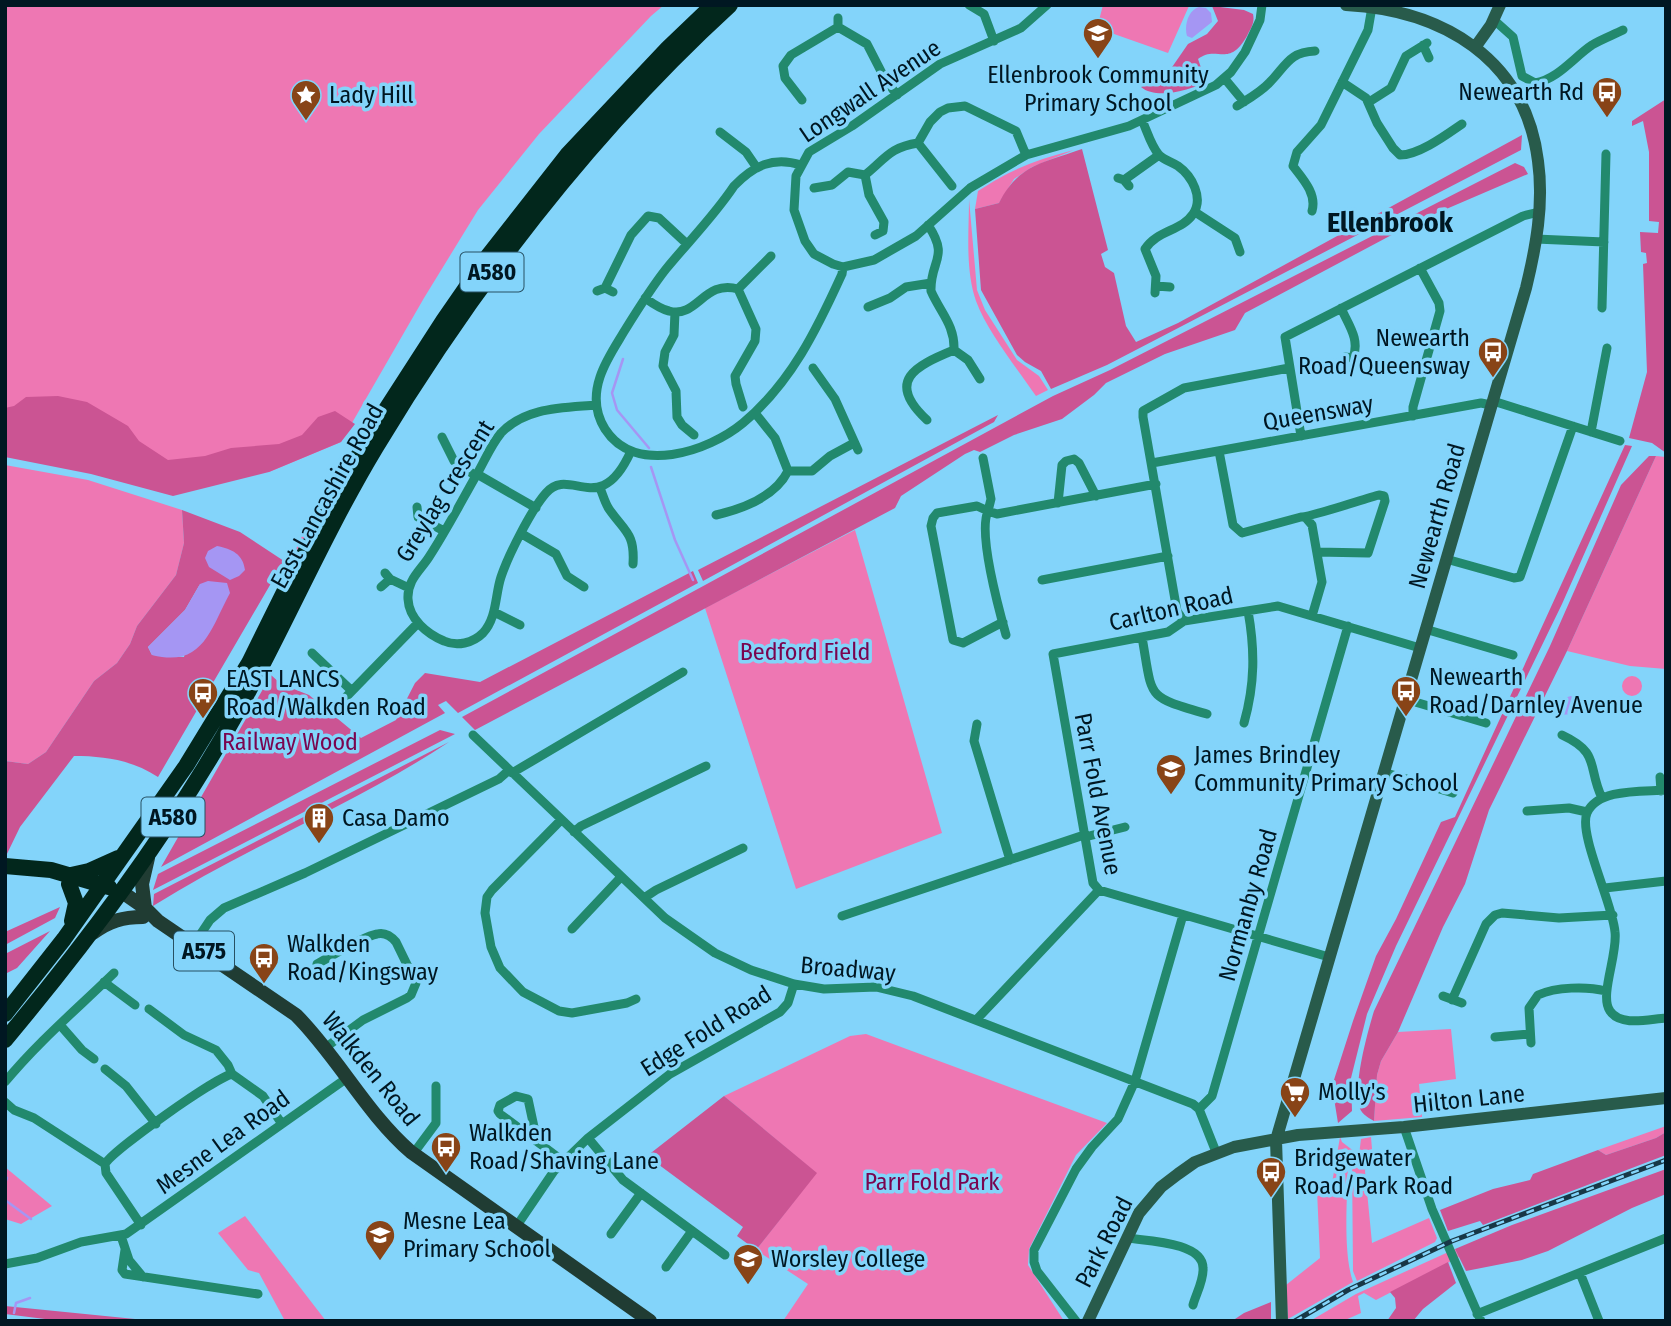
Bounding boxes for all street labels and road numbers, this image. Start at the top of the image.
street label: Longwall Avenue [794,34,946,148]
road number: A580 [461,252,524,292]
street label: Queensway [1261,389,1376,436]
street label: East Lancashire Road [265,399,389,593]
street label: Greylag Crescent [390,415,500,567]
street label: Newearth Road [1403,440,1471,592]
street label: Carlton Road [1106,581,1236,637]
street label: Parr Fold Avenue [1069,711,1127,877]
road number: A580 [142,797,204,836]
street label: Normanby Road [1213,826,1283,984]
road number: A575 [174,932,234,970]
street label: Broadway [799,951,897,987]
street label: Edge Fold Road [635,980,777,1082]
street label: Walkden Road [316,1006,426,1132]
street label: Hilton Lane [1412,1079,1526,1119]
street label: Mesne Lea Road [151,1084,295,1200]
street label: Park Road [1069,1192,1139,1292]

